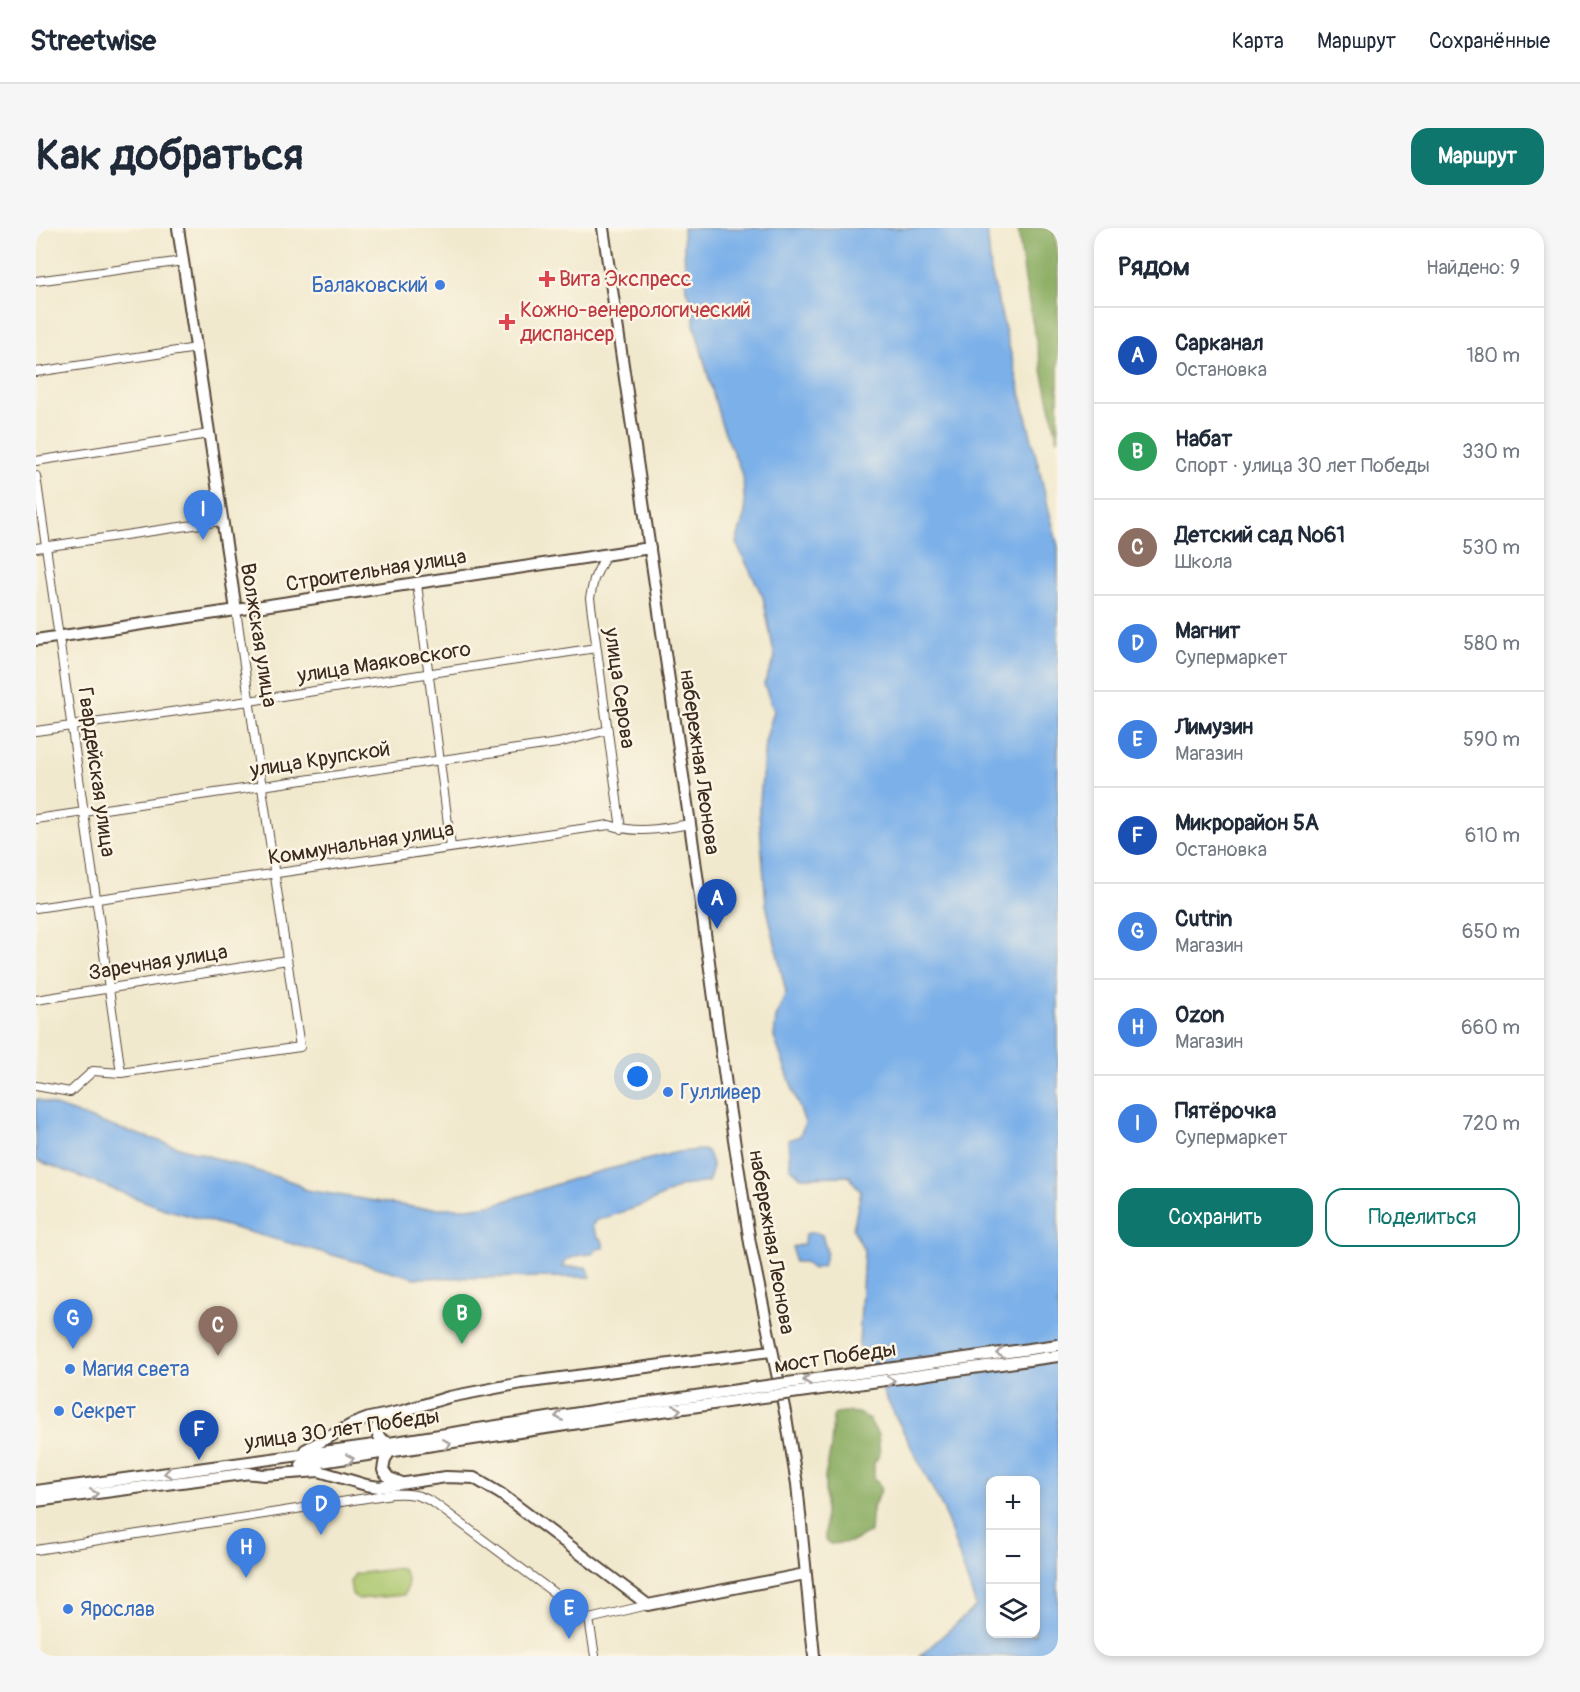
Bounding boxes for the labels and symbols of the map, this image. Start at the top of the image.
place label: Вита Экспресс [559,266,691,293]
place label: Балаковский [311,272,428,299]
marker: Вита Экспресс [540,272,554,286]
marker: Балаковский [433,278,447,292]
place label: Кожно-венерологический диспансер [520,297,751,348]
marker: Кожно-венерологический диспансер [498,313,516,331]
pin: I [184,490,222,540]
street label: Строительная улица [284,543,468,598]
street label: Волжская улица [234,561,283,709]
street label: улица Серова [598,625,641,750]
street label: улица Маяковского [294,635,473,690]
street label: набережная Леонова [673,668,726,856]
street label: Гвардейская улица [71,685,122,859]
street label: улица Крупской [247,735,392,784]
street label: Коммунальная улица [266,815,456,872]
pin: A [698,880,736,929]
street label: Заречная улица [87,938,229,987]
your location [623,1062,652,1091]
place label: Гулливер [680,1079,761,1106]
marker: Гулливер [661,1085,675,1099]
street label: набережная Леонова [742,1148,801,1336]
pin: B [442,1294,482,1344]
pin: G [54,1300,93,1349]
pin: C [198,1306,237,1356]
street label: мост Победы [772,1336,898,1379]
one-way arrow [995,1347,1005,1359]
place label: Магия света [82,1356,189,1383]
marker: Магия света [63,1362,77,1376]
one-way arrow [802,1374,812,1386]
one-way arrow [886,1375,895,1387]
place label: Секрет [71,1398,136,1425]
street label: улица 30 лет Победы [242,1402,441,1457]
marker: Секрет [52,1404,66,1418]
one-way arrow [672,1404,681,1416]
one-way arrow [554,1409,564,1422]
pin: F [180,1410,218,1460]
one-way arrow [442,1438,452,1450]
one-way arrow [345,1453,354,1465]
one-way arrow [163,1466,172,1478]
pin: D [302,1486,340,1535]
one-way arrow [89,1488,99,1500]
pin: H [226,1528,266,1578]
pin: E [550,1590,588,1639]
place label: Ярослав [80,1596,155,1623]
marker: Ярослав [61,1602,75,1616]

